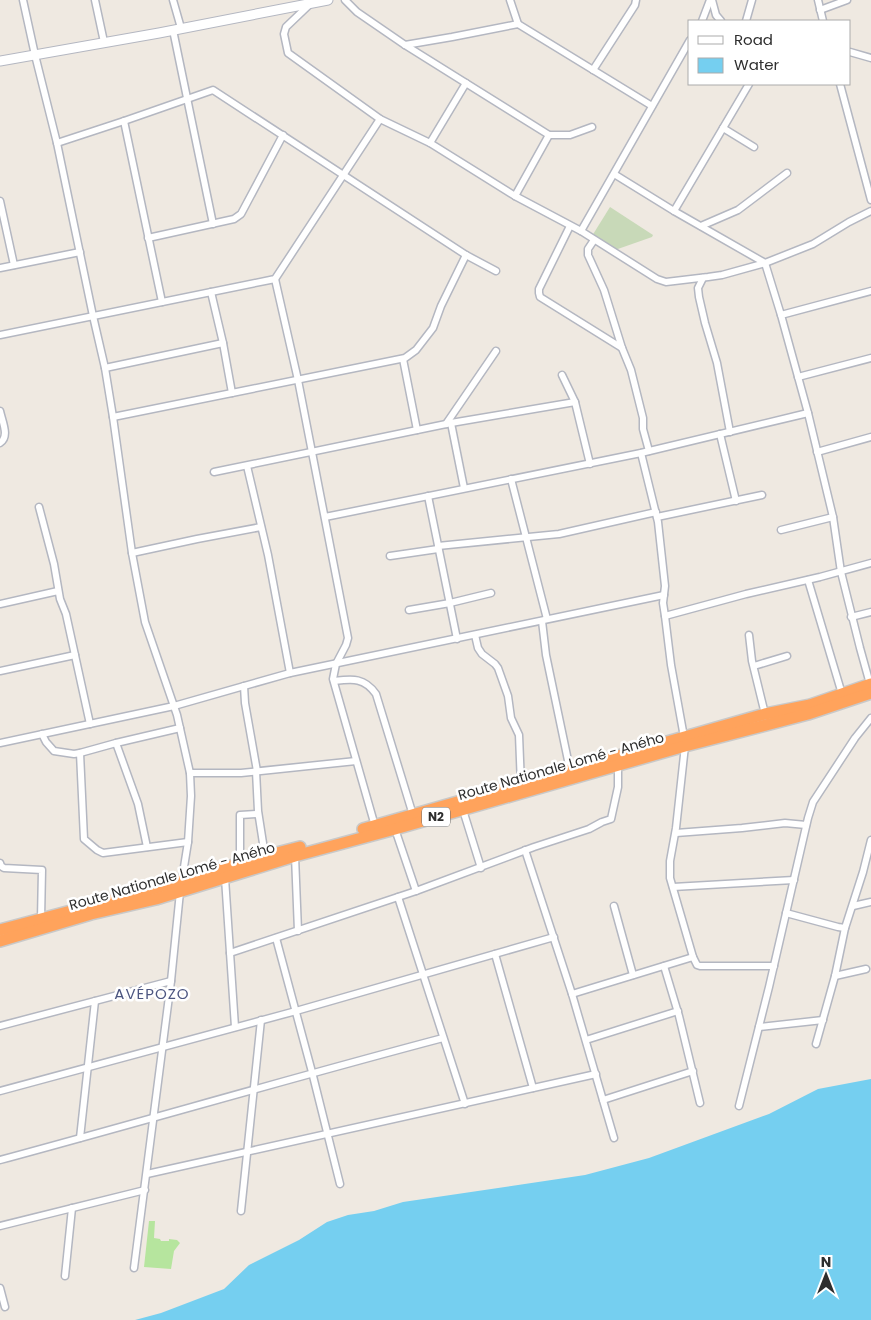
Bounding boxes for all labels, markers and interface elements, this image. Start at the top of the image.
legend [688,20,851,85]
text: Road [734,29,773,50]
text: Water [734,54,780,75]
street label: Route Nationale Lomé - Aného [456,727,666,805]
road number: N2 [422,808,450,826]
street label: Route Nationale Lomé - Aného [67,837,277,915]
district label: AVÉPOZO [114,983,190,1004]
north arrow [801,1250,851,1300]
text: N [821,1252,831,1272]

